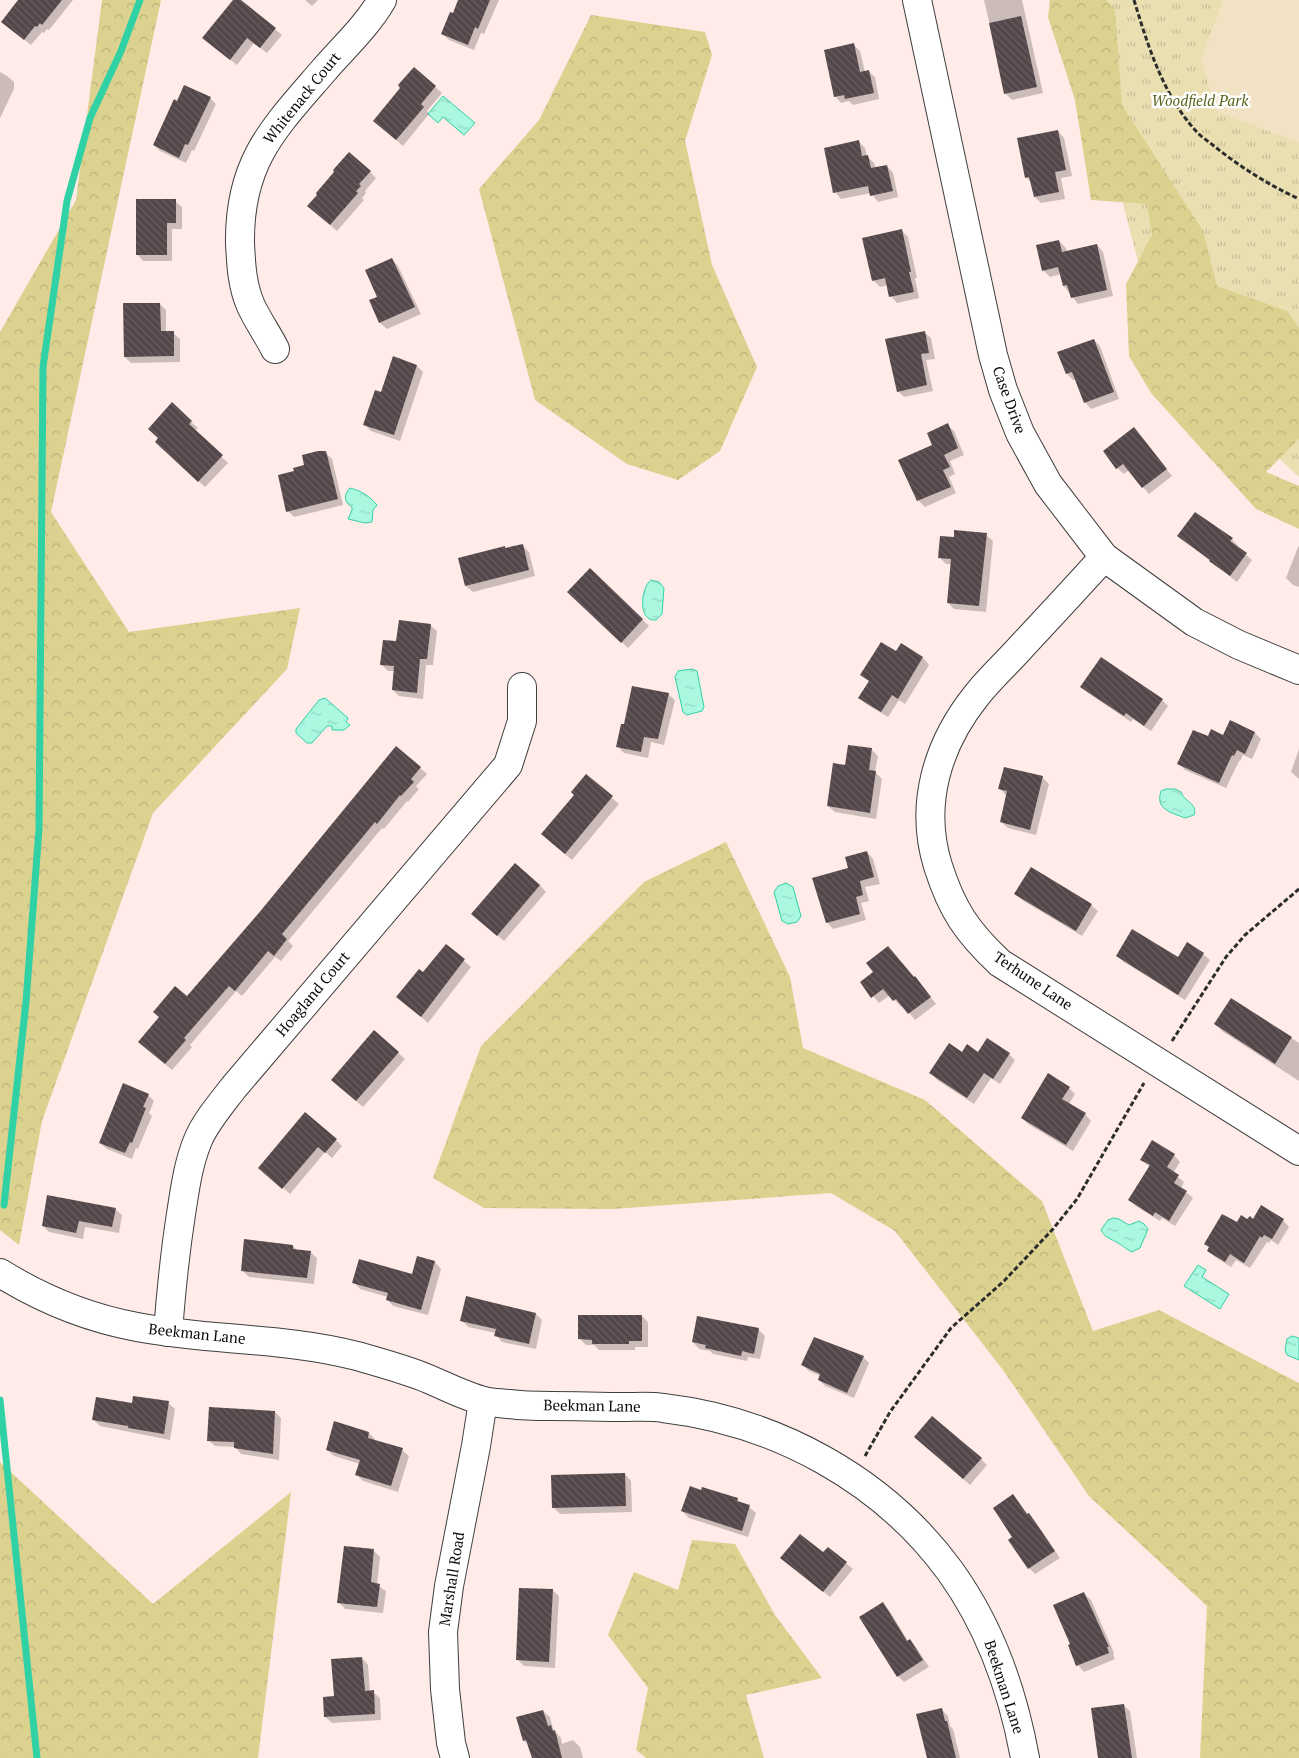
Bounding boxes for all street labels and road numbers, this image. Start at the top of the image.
street label: Whitenack Court [258,47,345,148]
street label: Case Drive [988,363,1031,436]
street label: Hoagland Court [271,946,354,1040]
street label: Terhune Lane [990,946,1077,1014]
street label: Beekman Lane [148,1318,247,1348]
street label: Beekman Lane [543,1394,641,1416]
street label: Marshall Road [434,1530,468,1628]
street label: Beekman Lane [980,1637,1030,1736]

